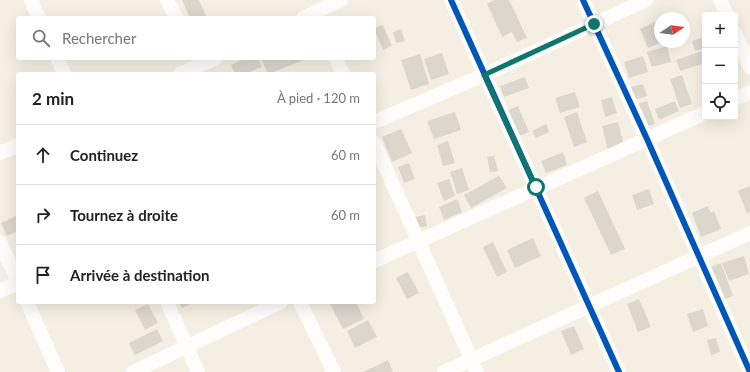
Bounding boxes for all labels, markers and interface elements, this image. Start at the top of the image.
north arrow [654,12,690,48]
map controls [702,12,738,120]
button: + [702,12,738,48]
route end [585,15,603,33]
search box [16,16,376,60]
icon: search [30,27,52,49]
text: Rechercher [62,29,136,47]
button: − [702,48,738,84]
button: locate [702,84,738,120]
text: 2 min [32,88,74,109]
text: À pied · 120 m [277,90,360,106]
icon: ahead [32,144,54,166]
text: Continuez [70,146,138,164]
text: 60 m [331,147,360,163]
route start [527,178,545,196]
icon: right [32,204,54,226]
text: Tournez à droite [70,206,178,224]
text: 60 m [331,207,360,223]
icon: arrive [32,264,54,286]
text: Arrivée à destination [70,266,209,284]

